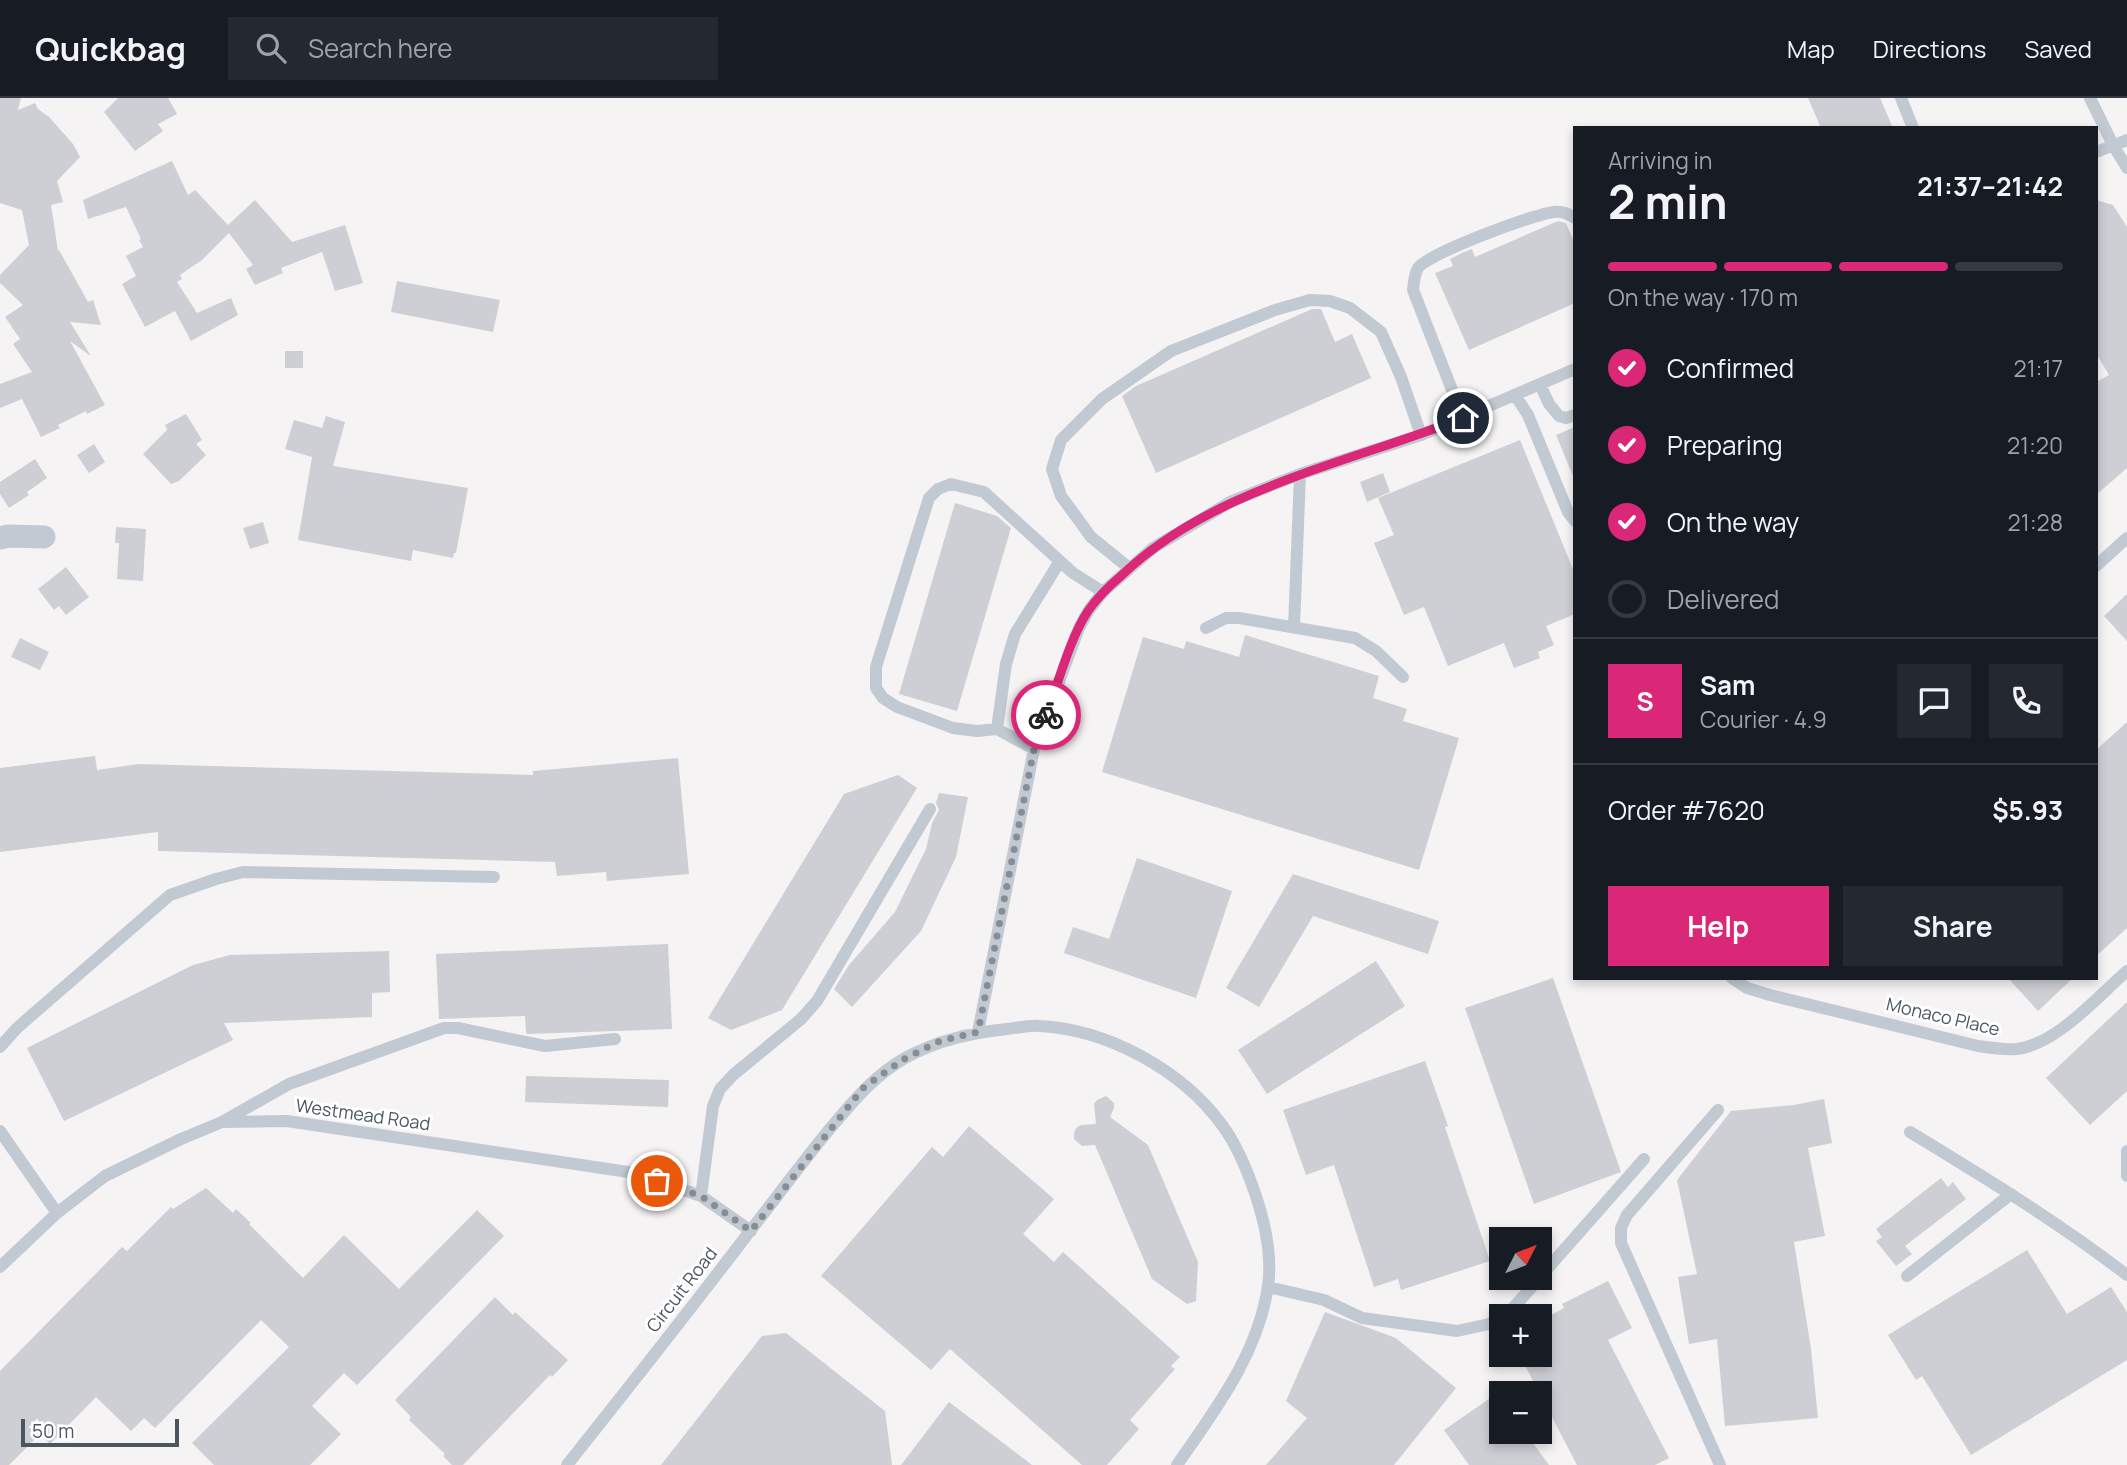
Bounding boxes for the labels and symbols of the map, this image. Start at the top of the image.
pin [1433,388,1493,448]
courier [1011,680,1081,750]
street label: Monaco Place [1884,991,2002,1041]
street label: Westmead Road [294,1093,432,1135]
pin [627,1151,687,1211]
north arrow [1489,1227,1552,1290]
street label: Circuit Road [640,1242,722,1337]
scale bar [21,1416,178,1448]

